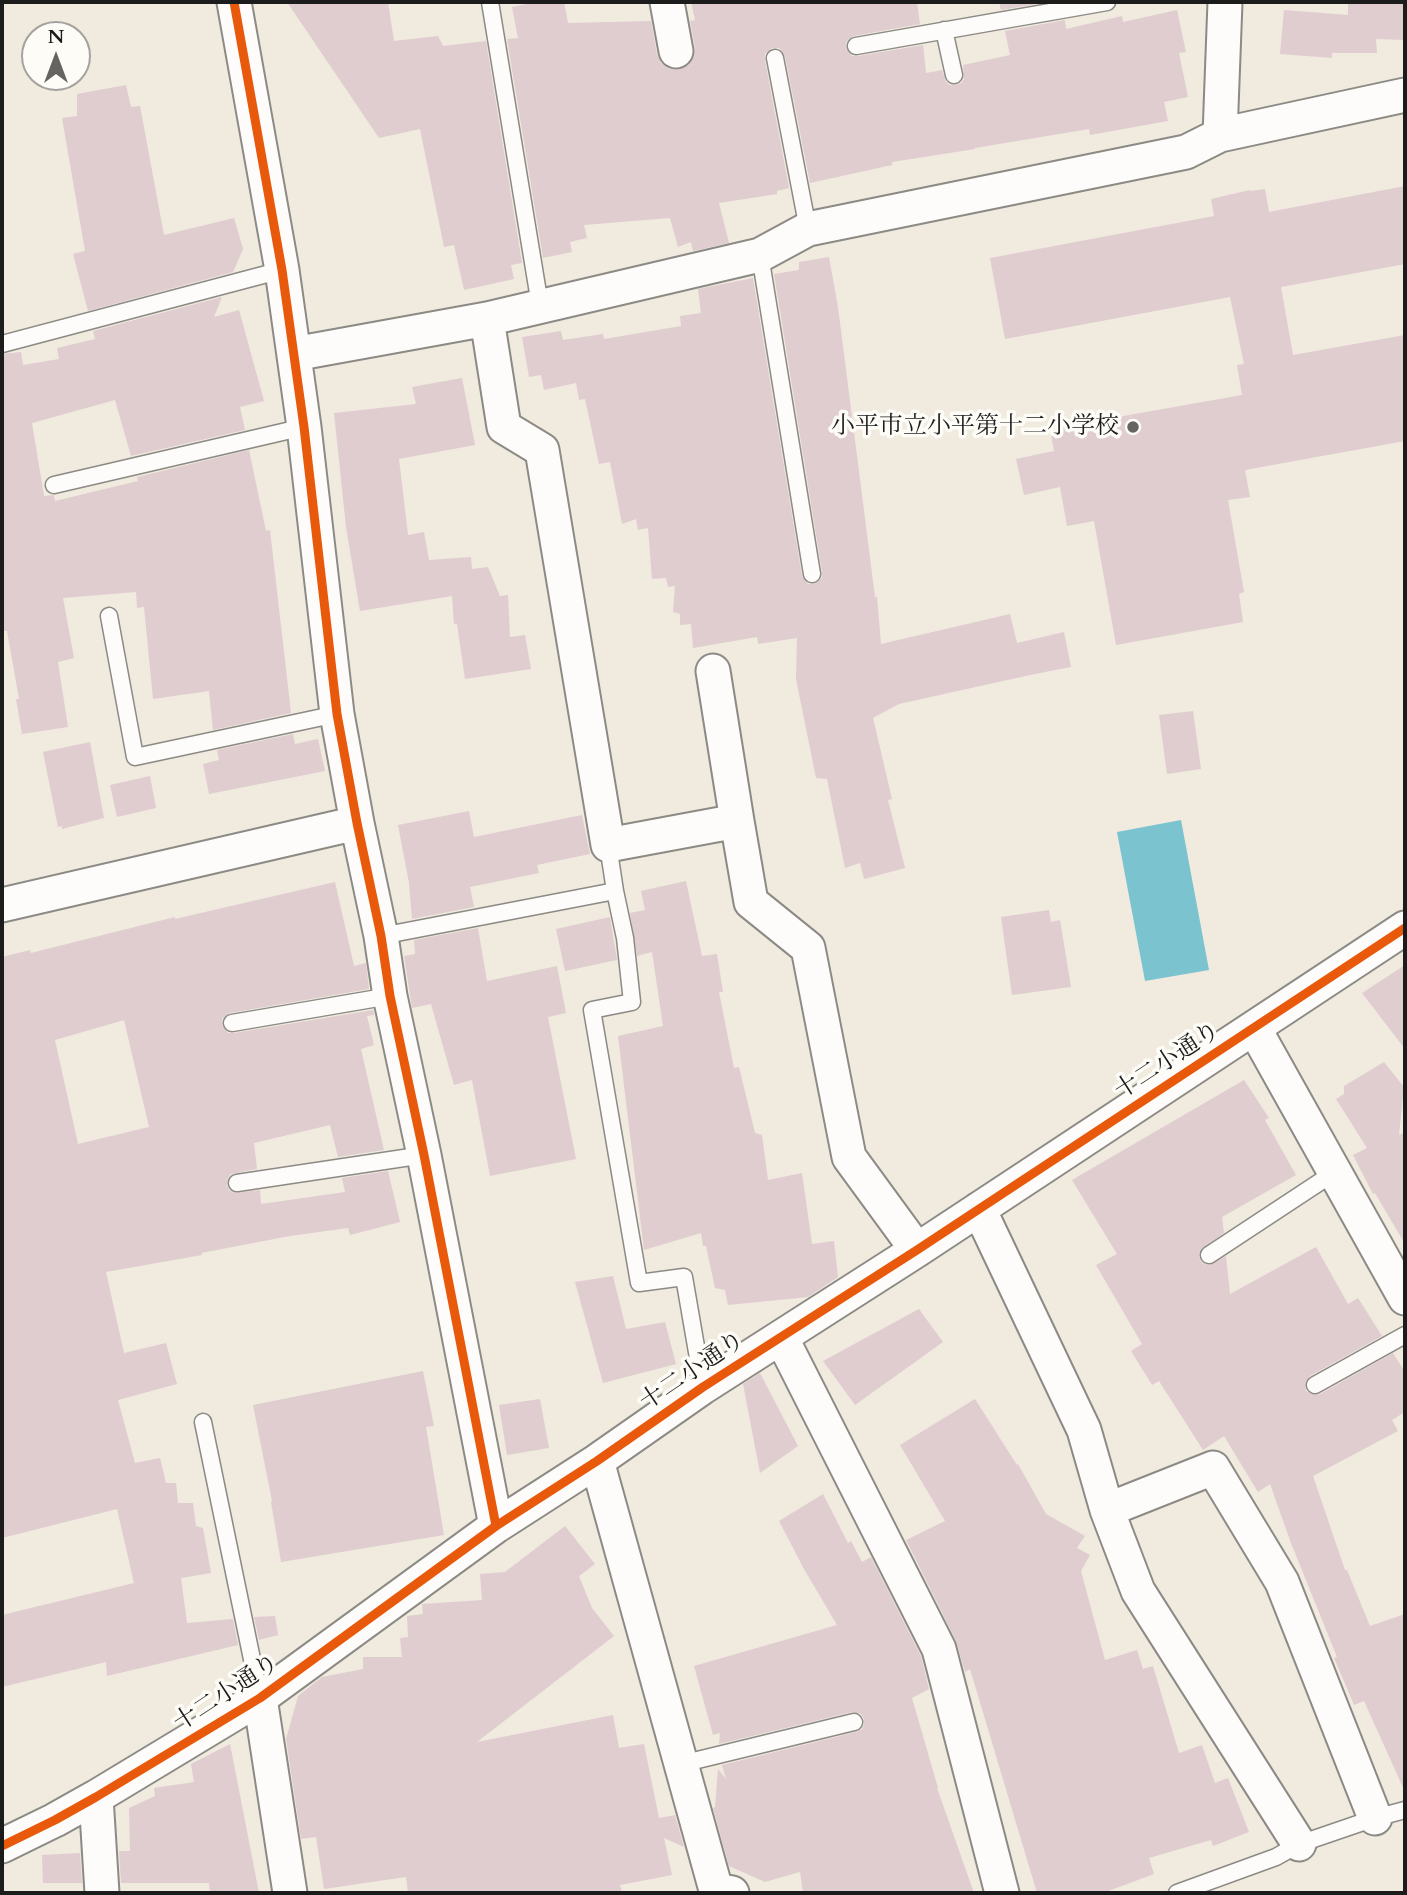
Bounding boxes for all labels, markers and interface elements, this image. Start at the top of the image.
north arrow [21,21,91,91]
text: N [48,24,64,50]
place label: 小平市立小平第十二小学校 [831,413,1119,441]
marker: 小平市立小平第十二小学校 [1125,419,1141,435]
street label: 十二小通り [1110,1017,1226,1107]
street label: 十二小通り [635,1327,751,1417]
street label: 十二小通り [169,1649,285,1739]

